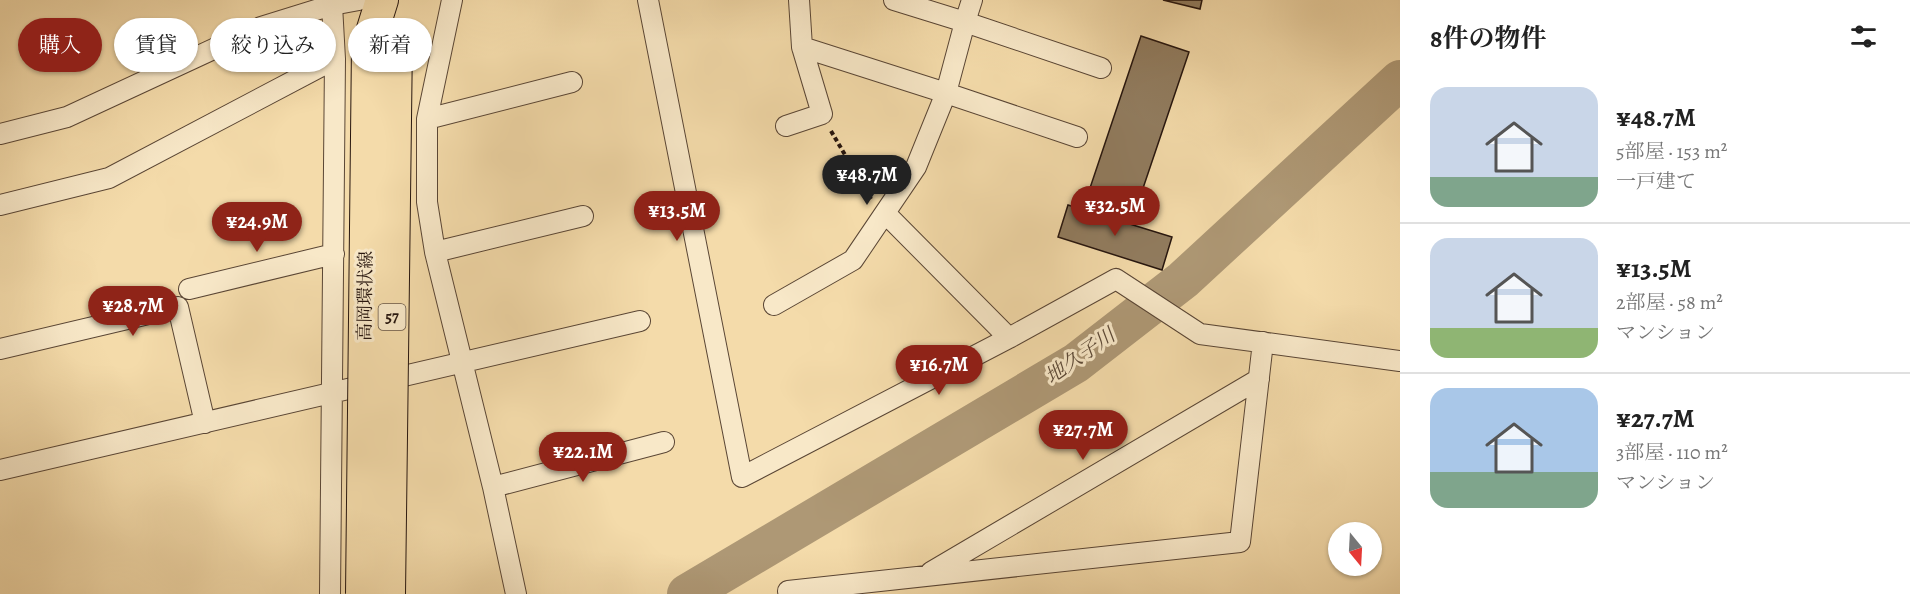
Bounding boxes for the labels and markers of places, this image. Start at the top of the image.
pin: ¥48.7M [818,155,916,206]
pin: ¥32.5M [1066,186,1164,237]
pin: ¥13.5M [628,191,726,242]
pin: ¥24.9M [208,202,306,253]
pin: ¥28.7M [84,286,182,337]
pin: ¥16.7M [890,345,988,396]
pin: ¥27.7M [1034,410,1132,461]
pin: ¥22.1M [534,432,632,483]

